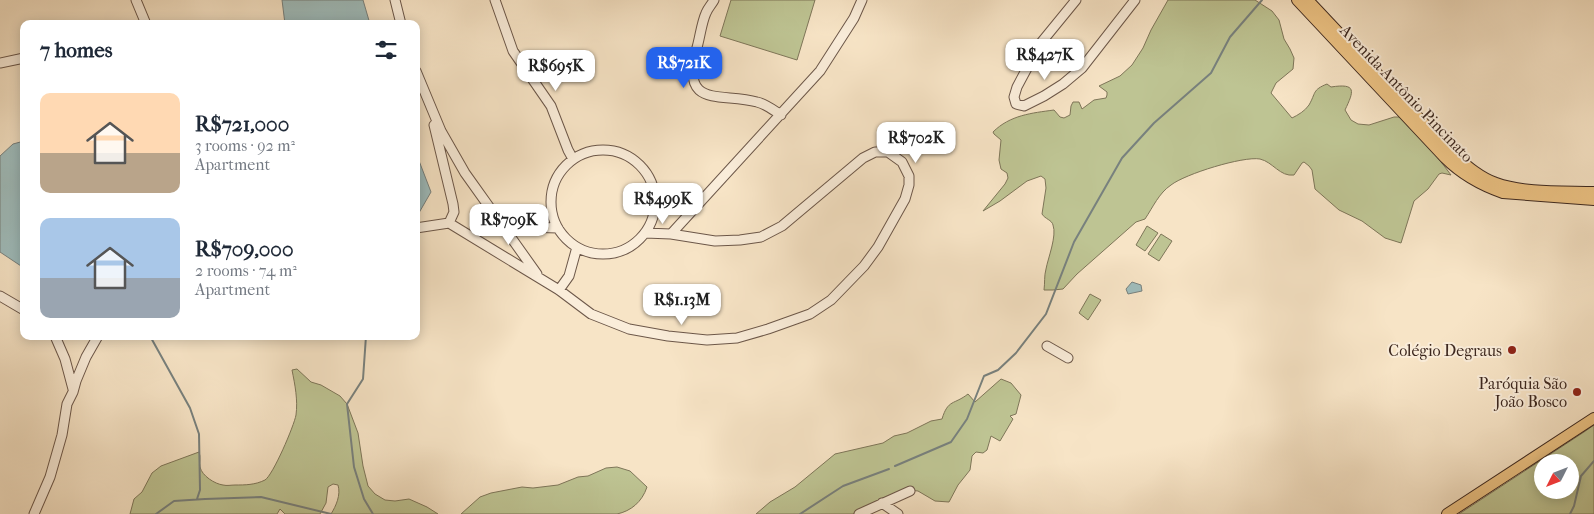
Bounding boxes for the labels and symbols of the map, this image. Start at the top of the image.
street label: Avenida Antônio Pincinato [1335,20,1477,166]
pin: R$427K [1004,38,1086,81]
pin: R$721K [643,46,725,89]
pin: R$695K [515,49,597,92]
pin: R$702K [875,121,957,164]
pin: R$499K [622,182,704,225]
pin: R$709K [468,204,550,246]
pin: R$1.13M [636,284,728,326]
place label: Colégio Degraus [1388,341,1502,360]
marker: Colégio Degraus [1506,344,1518,356]
place label: Paróquia São João Bosco [1479,374,1567,411]
marker: Paróquia São João Bosco [1571,386,1583,398]
north arrow [1534,454,1579,499]

